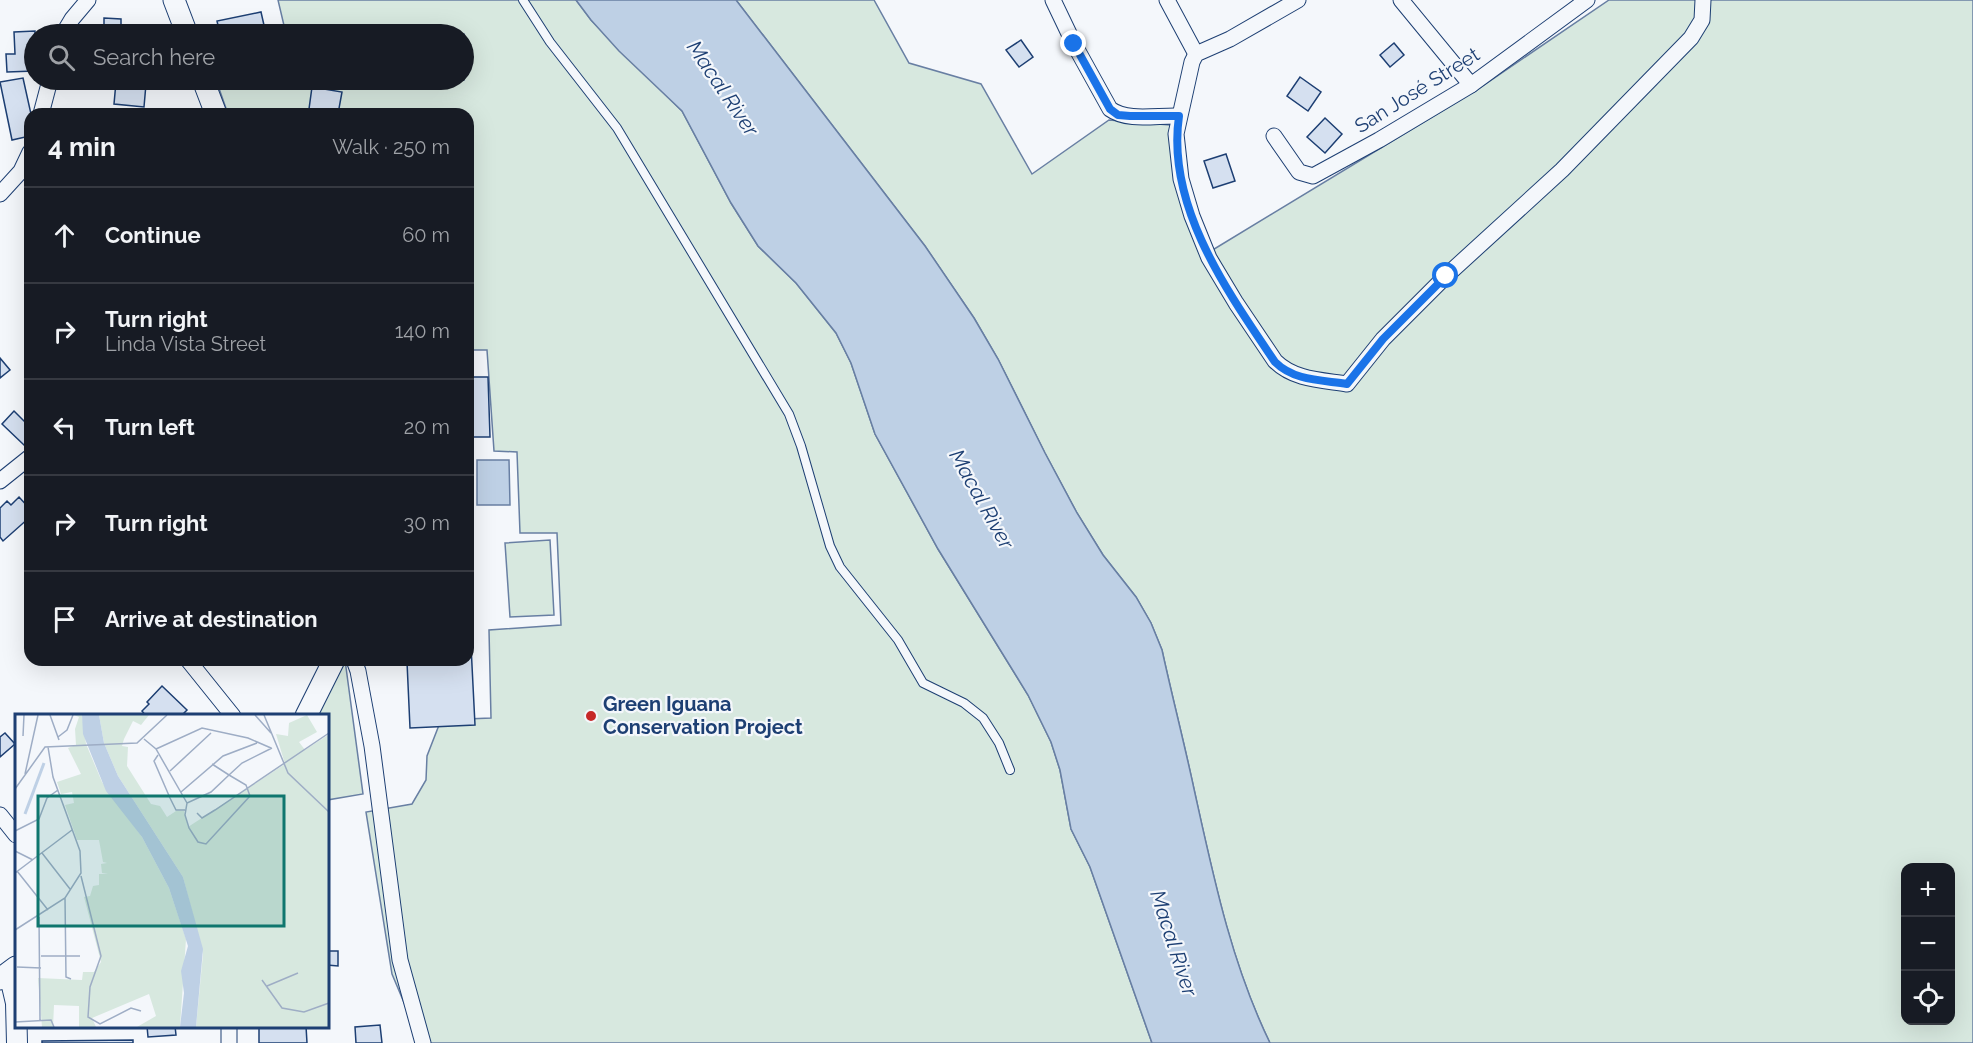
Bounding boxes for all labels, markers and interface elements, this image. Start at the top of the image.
search box [24,24,474,90]
route end [1060,30,1086,56]
water label: Macal River [682,35,765,141]
icon: search [45,41,78,74]
street label: San José Street [1350,42,1484,138]
text: Search here [93,44,215,70]
text: 4 min [48,132,116,162]
text: Walk · 250 m [332,135,450,159]
icon: ahead [48,219,81,252]
text: Continue [105,222,201,248]
text: 60 m [402,223,450,247]
route start [1432,262,1458,288]
text: Turn right [105,306,208,332]
icon: right [48,315,81,348]
text: 140 m [395,319,450,343]
text: Linda Vista Street [105,332,266,356]
icon: left [48,411,81,444]
text: Turn left [105,414,195,440]
text: 20 m [404,415,450,439]
water label: Macal River [944,445,1020,554]
icon: right [48,507,81,540]
text: Turn right [105,510,208,536]
text: 30 m [404,511,450,535]
icon: arrive [48,603,81,636]
text: Arrive at destination [105,606,318,632]
place label: Green Iguana Conservation Project [603,692,803,739]
marker: Green Iguana Conservation Project [584,709,598,723]
inset map [15,714,328,1028]
map controls [1901,863,1955,1025]
button: + [1901,863,1955,917]
water label: Macal River [1145,887,1203,1000]
button: − [1901,917,1955,971]
button: locate [1901,971,1955,1025]

